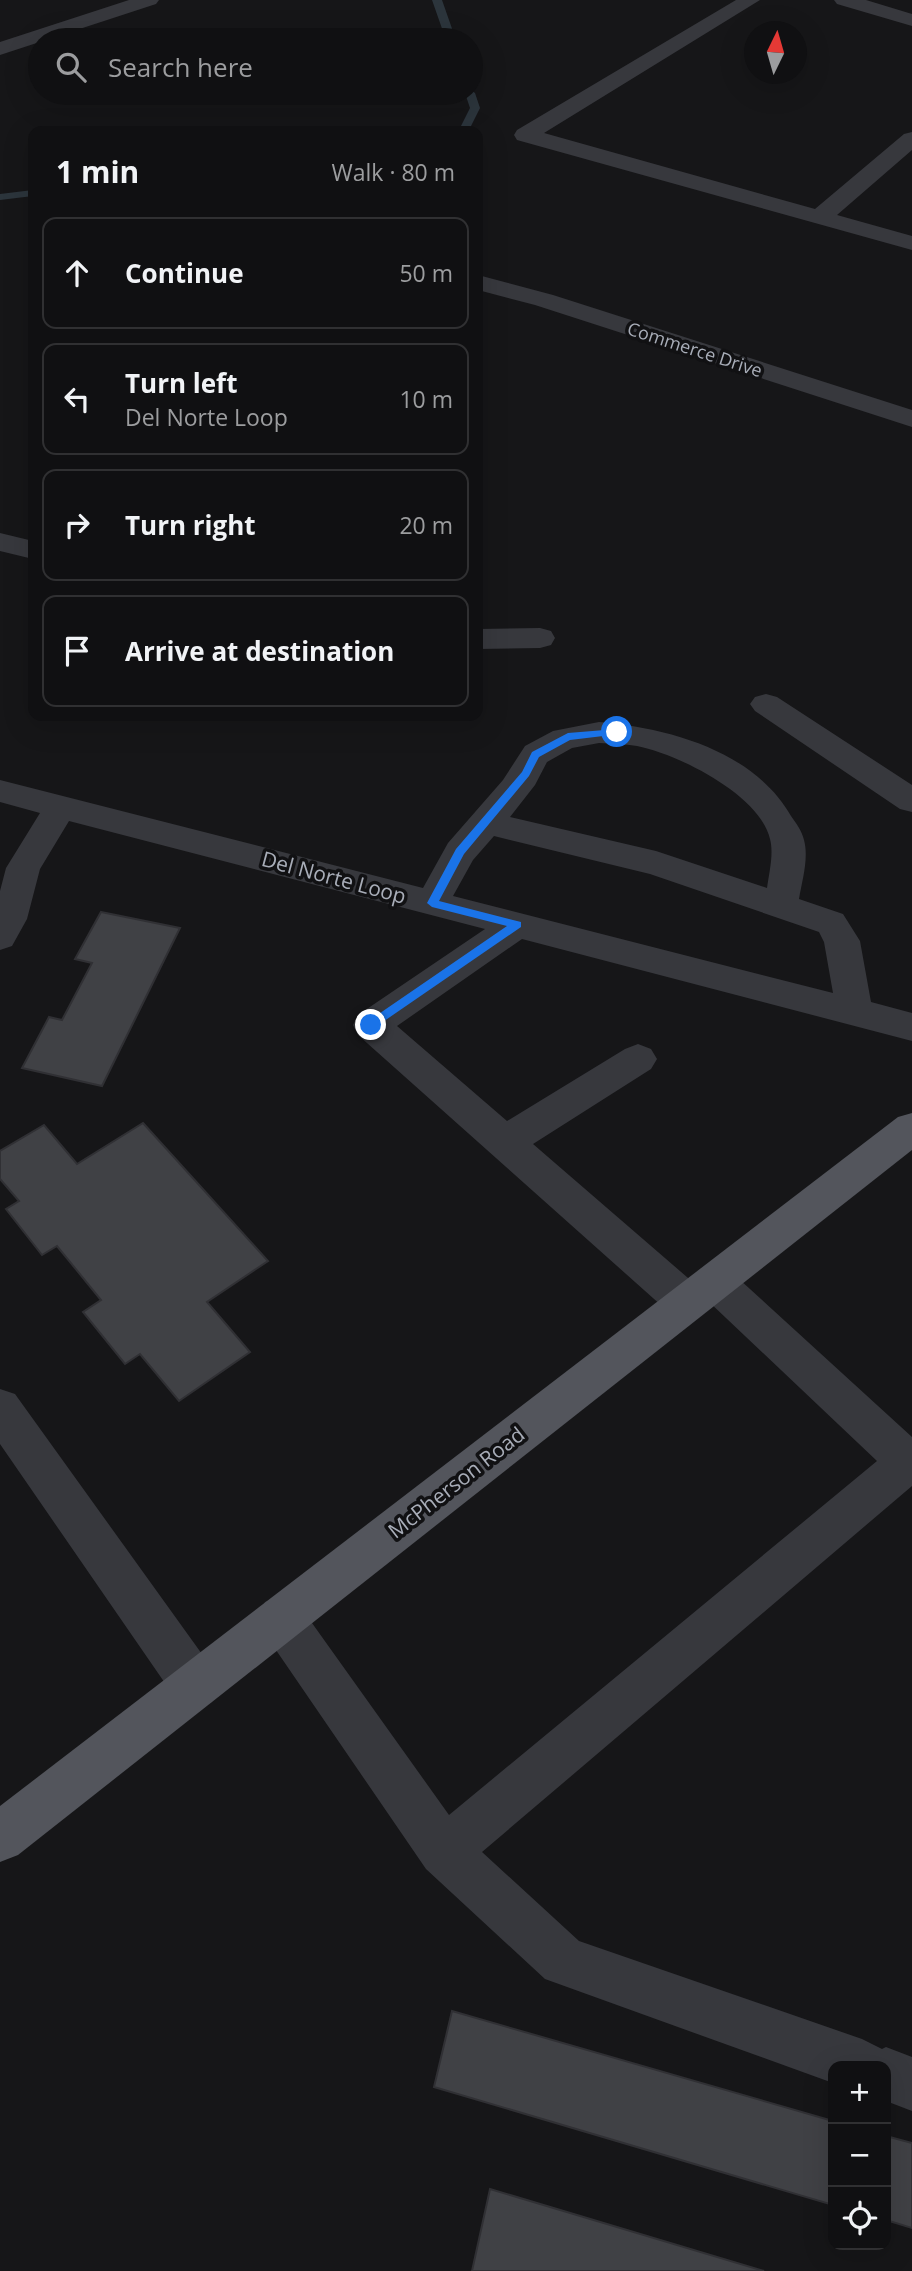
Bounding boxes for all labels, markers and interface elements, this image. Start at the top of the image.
north arrow [744,21,807,84]
search box [28,28,483,105]
icon: search [52,48,90,86]
text: Search here [108,49,253,85]
text: 1 min [56,151,139,192]
text: Walk · 80 m [332,156,455,188]
icon: ahead [58,254,96,292]
text: Continue [125,255,244,291]
text: 50 m [399,257,453,289]
street label: Commerce Drive [625,316,765,382]
text: Turn left [125,365,237,401]
icon: left [58,380,96,418]
text: 10 m [399,383,453,415]
text: Del Norte Loop [125,401,288,433]
icon: right [58,506,96,544]
text: Turn right [125,507,256,543]
text: 20 m [399,509,453,541]
icon: arrive [58,632,96,670]
text: Arrive at destination [125,633,394,669]
route start [601,716,632,747]
street label: Del Norte Loop [259,844,409,910]
route end [355,1009,386,1040]
street label: McPherson Road [382,1420,530,1544]
map controls [828,2061,891,2250]
button: + [828,2061,891,2124]
button: − [828,2124,891,2187]
button: locate [828,2187,891,2250]

